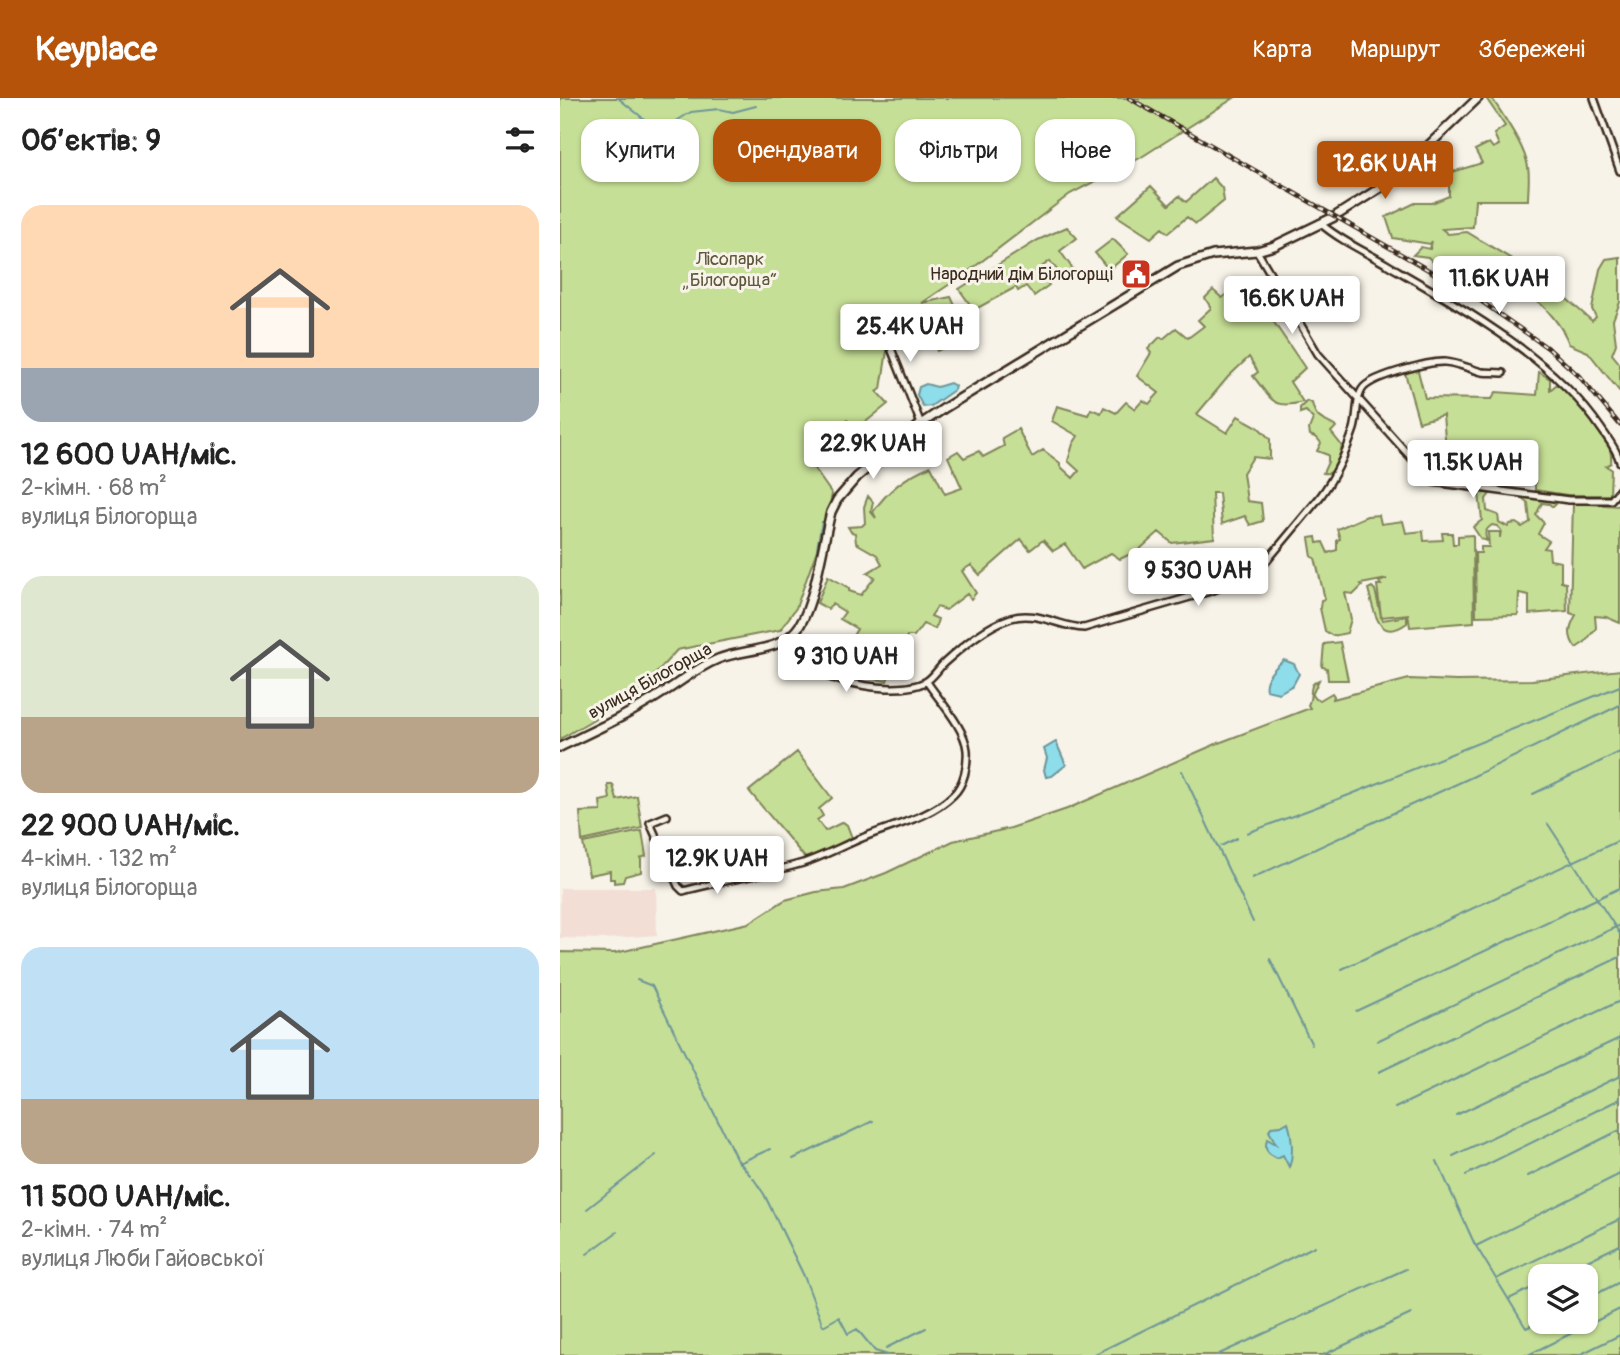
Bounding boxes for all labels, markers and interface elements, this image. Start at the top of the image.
text: Keyplace [35,29,157,70]
text: Карта [1253,35,1312,64]
text: Маршрут [1350,35,1440,64]
text: Збережені [1478,35,1585,64]
chip: Купити [581,119,699,182]
chip: Орендувати [713,119,881,182]
chip: Фільтри [895,119,1021,182]
chip: Нове [1035,119,1135,182]
icon: filters [501,121,539,159]
text: Об’єктів: 9 [21,122,161,159]
pin: 12.6K UAH [1305,141,1465,201]
text: 12.6K UAH [1333,149,1437,178]
park label: Лісопарк „Білогорща“ [683,248,777,292]
icon: home [217,250,343,376]
pin: 11.6K UAH [1419,256,1579,316]
public building icon: Народний дім Білогорщі [1119,257,1153,291]
place label: Народний дім Білогорщі [930,263,1113,286]
text: 11.6K UAH [1449,264,1549,293]
pin: 16.6K UAH [1212,276,1372,336]
text: 16.6K UAH [1240,284,1344,313]
pin: 25.4K UAH [830,304,990,364]
text: 25.4K UAH [856,312,964,341]
pin: 22.9K UAH [793,422,953,481]
text: 22.9K UAH [820,429,926,458]
text: 12 600 UAH/міс. [21,436,237,473]
pin: 11.5K UAH [1393,440,1553,500]
text: 11.5K UAH [1423,448,1523,477]
text: 2-кімн. · 68 m² [21,473,167,502]
text: вулиця Білогорща [21,502,197,531]
pin: 9 530 UAH [1118,548,1278,608]
text: 9 530 UAH [1144,556,1252,585]
icon: home [217,621,343,747]
pin: 9 310 UAH [766,634,926,694]
street label: вулиця Білогорща [584,637,716,725]
text: 9 310 UAH [794,642,898,671]
text: 22 900 UAH/міс. [21,807,240,844]
pin: 12.9K UAH [637,836,797,896]
text: 4-кімн. · 132 m² [21,844,177,873]
text: 12.9K UAH [666,844,768,873]
text: вулиця Білогорща [21,873,197,902]
icon: home [217,992,343,1118]
text: 11 500 UAH/міс. [21,1178,231,1215]
text: 2-кімн. · 74 m² [21,1215,168,1244]
text: вулиця Люби Гайовської [21,1244,266,1273]
map controls [1528,1264,1598,1334]
button: layers [1528,1264,1598,1334]

